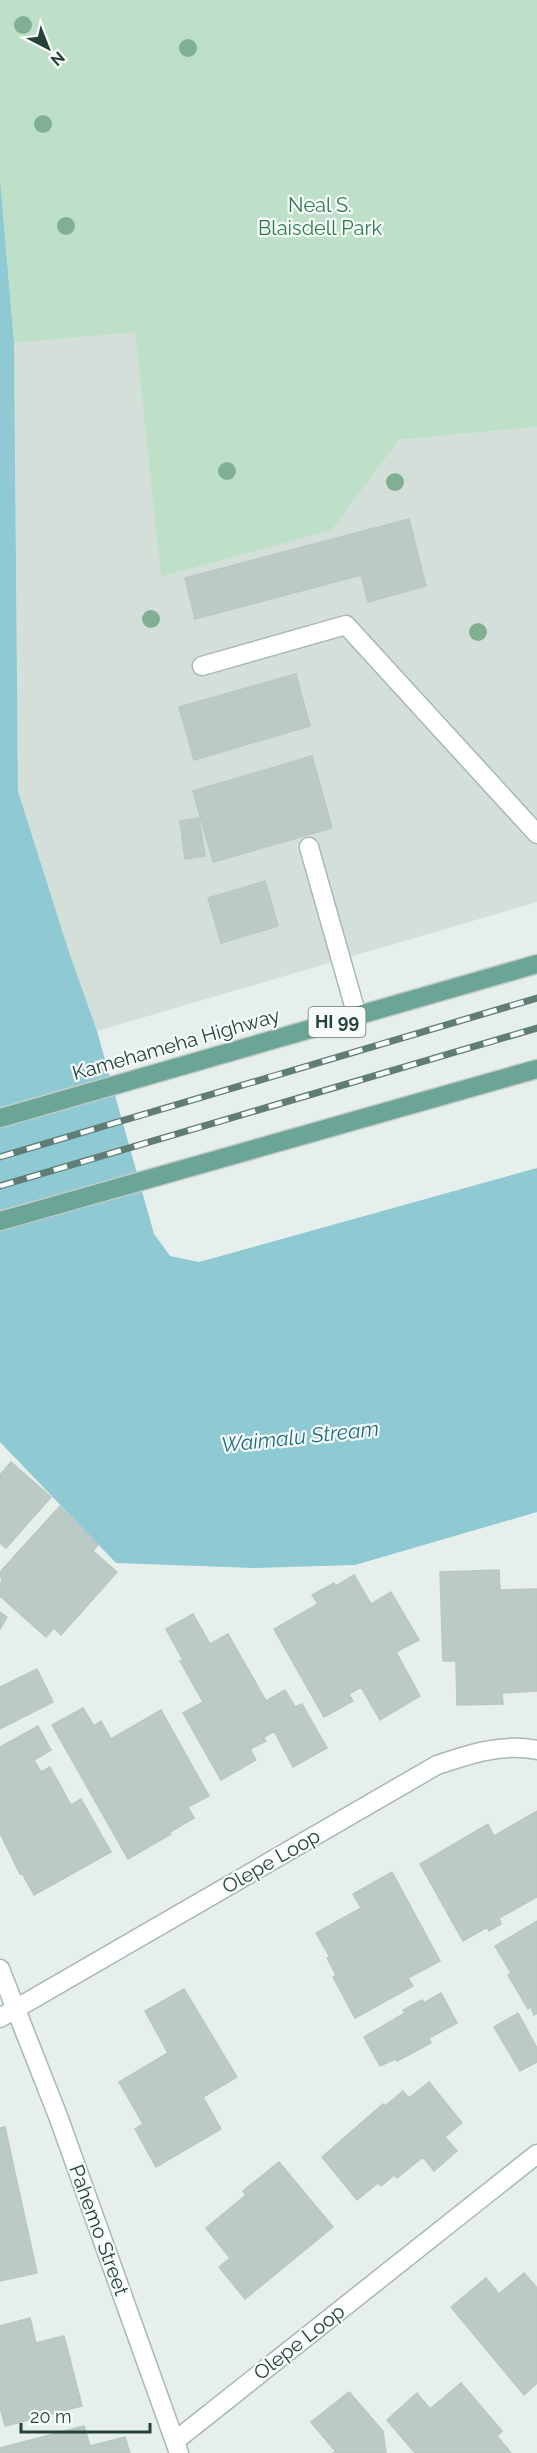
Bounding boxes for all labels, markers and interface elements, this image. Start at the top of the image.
north arrow [18,18,78,78]
text: N [47,48,69,70]
park label: Neal S. Blaisdell Park [258,193,382,240]
street label: Kamehameha Highway [70,1003,283,1085]
road number: HI 99 [308,1007,366,1037]
water label: Waimalu Stream [220,1416,380,1457]
street label: Olepe Loop [218,1823,324,1899]
street label: Pahemo Street [64,2161,134,2299]
street label: Olepe Loop [249,2299,349,2385]
scale bar [21,2396,150,2434]
text: 20 m [30,2406,72,2427]

